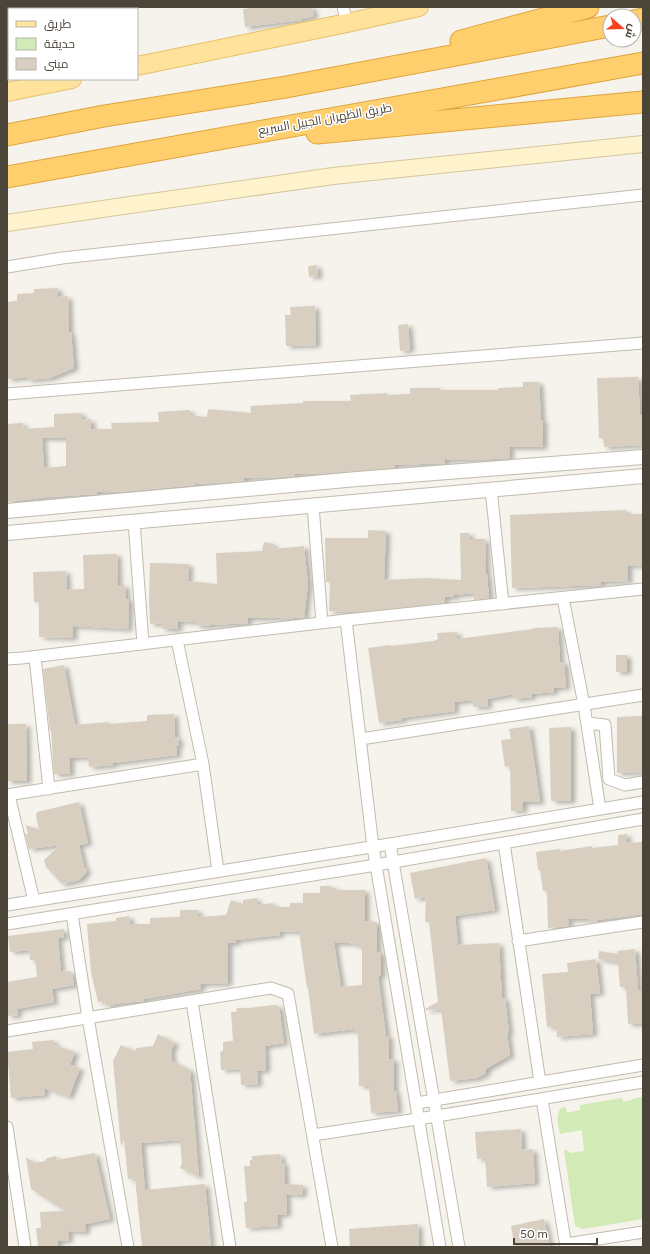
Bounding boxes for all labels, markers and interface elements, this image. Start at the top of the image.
legend [8,8,138,80]
north arrow [602,8,642,48]
text: طريق [44,17,72,31]
text: ش [622,22,639,40]
text: حديقة [44,37,75,51]
text: مبنى [44,57,69,71]
street label: طريق الظهران الجبيل السريع [257,100,393,139]
scale bar [514,1220,597,1246]
text: 50 m [520,1227,548,1241]

